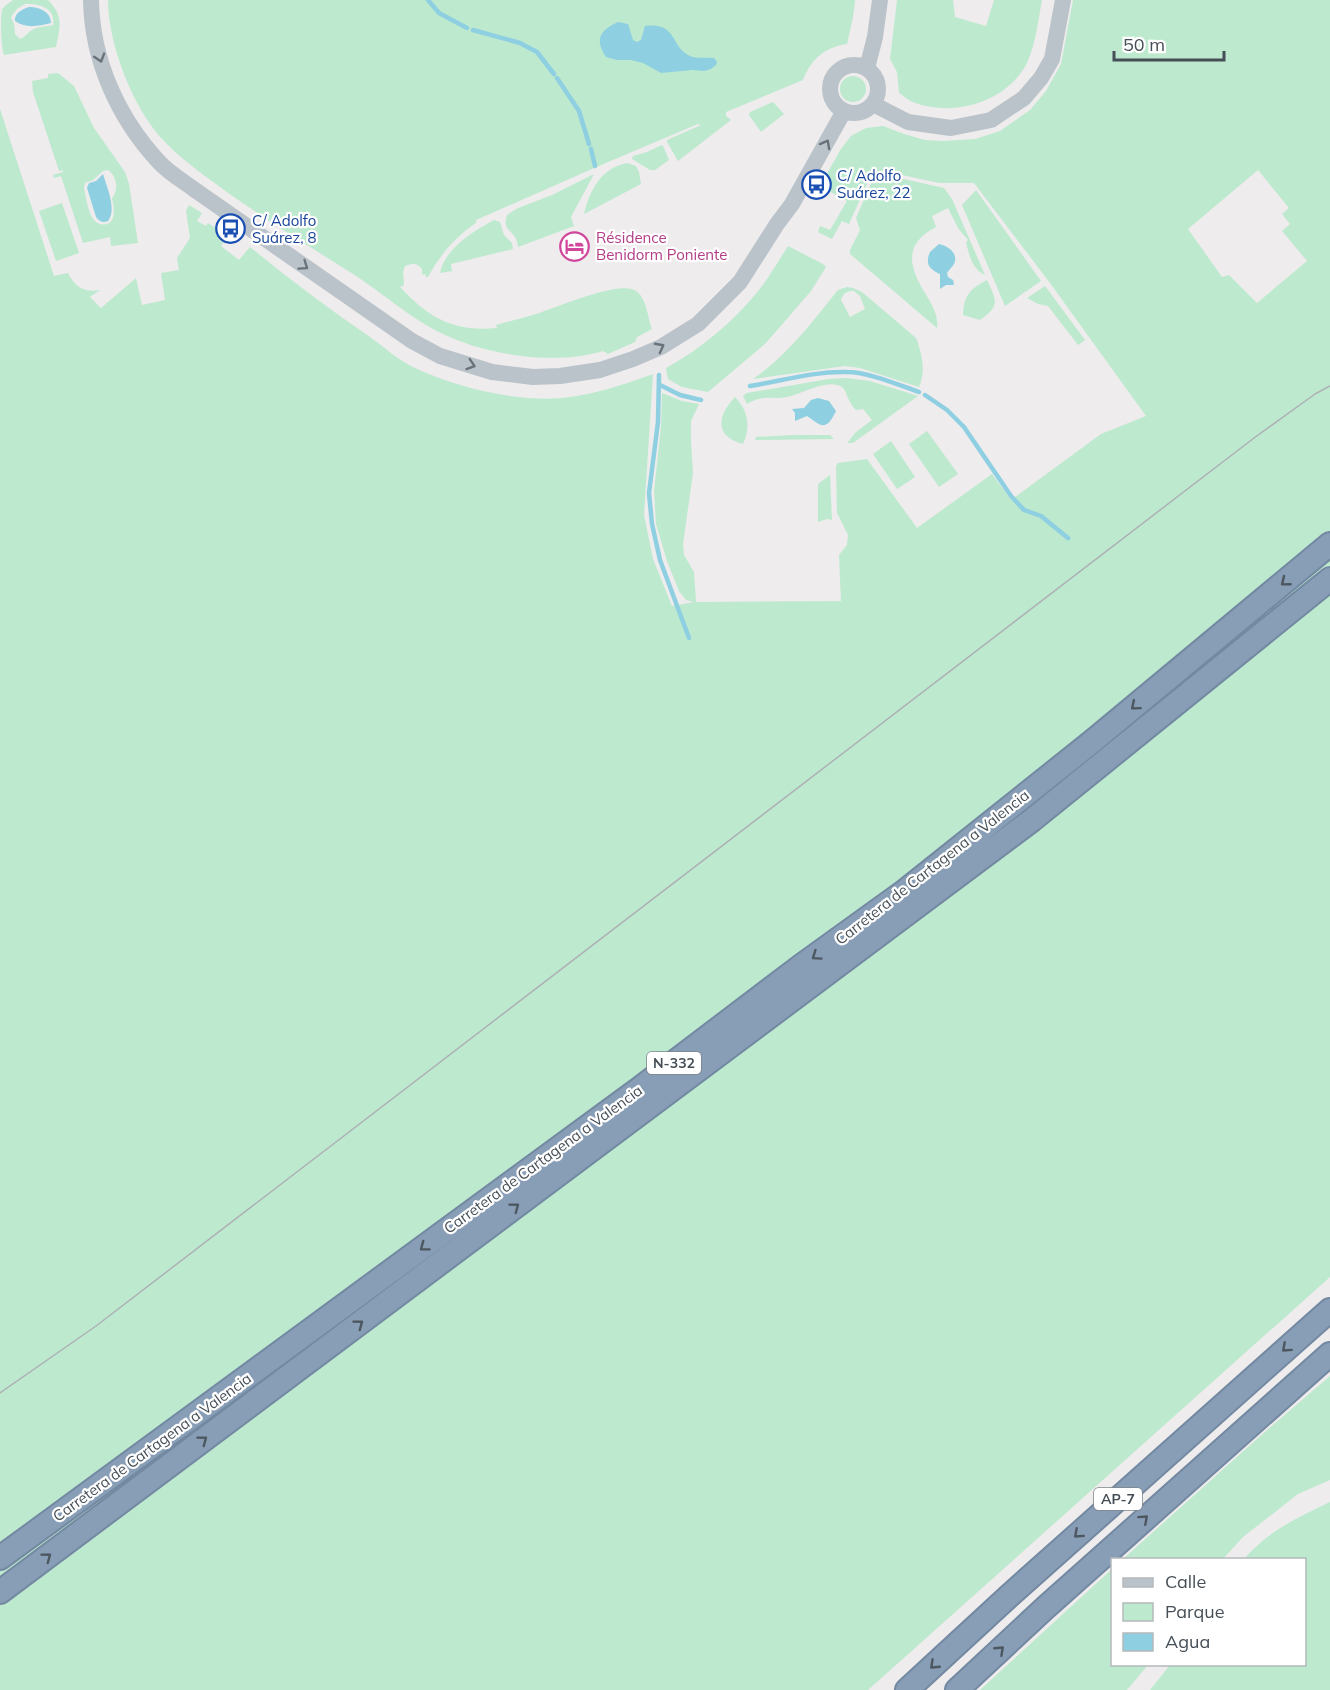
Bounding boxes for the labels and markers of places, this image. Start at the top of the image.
place label: C/ Adolfo Suárez, 22 [837,166,911,202]
bus stop icon: C/ Adolfo Suárez, 22 [800,168,832,200]
place label: C/ Adolfo Suárez, 8 [252,211,317,247]
bus stop icon: C/ Adolfo Suárez, 8 [215,213,247,245]
place label: Résidence Benidorm Poniente [596,228,727,264]
hotel icon: Résidence Benidorm Poniente [559,230,591,262]

